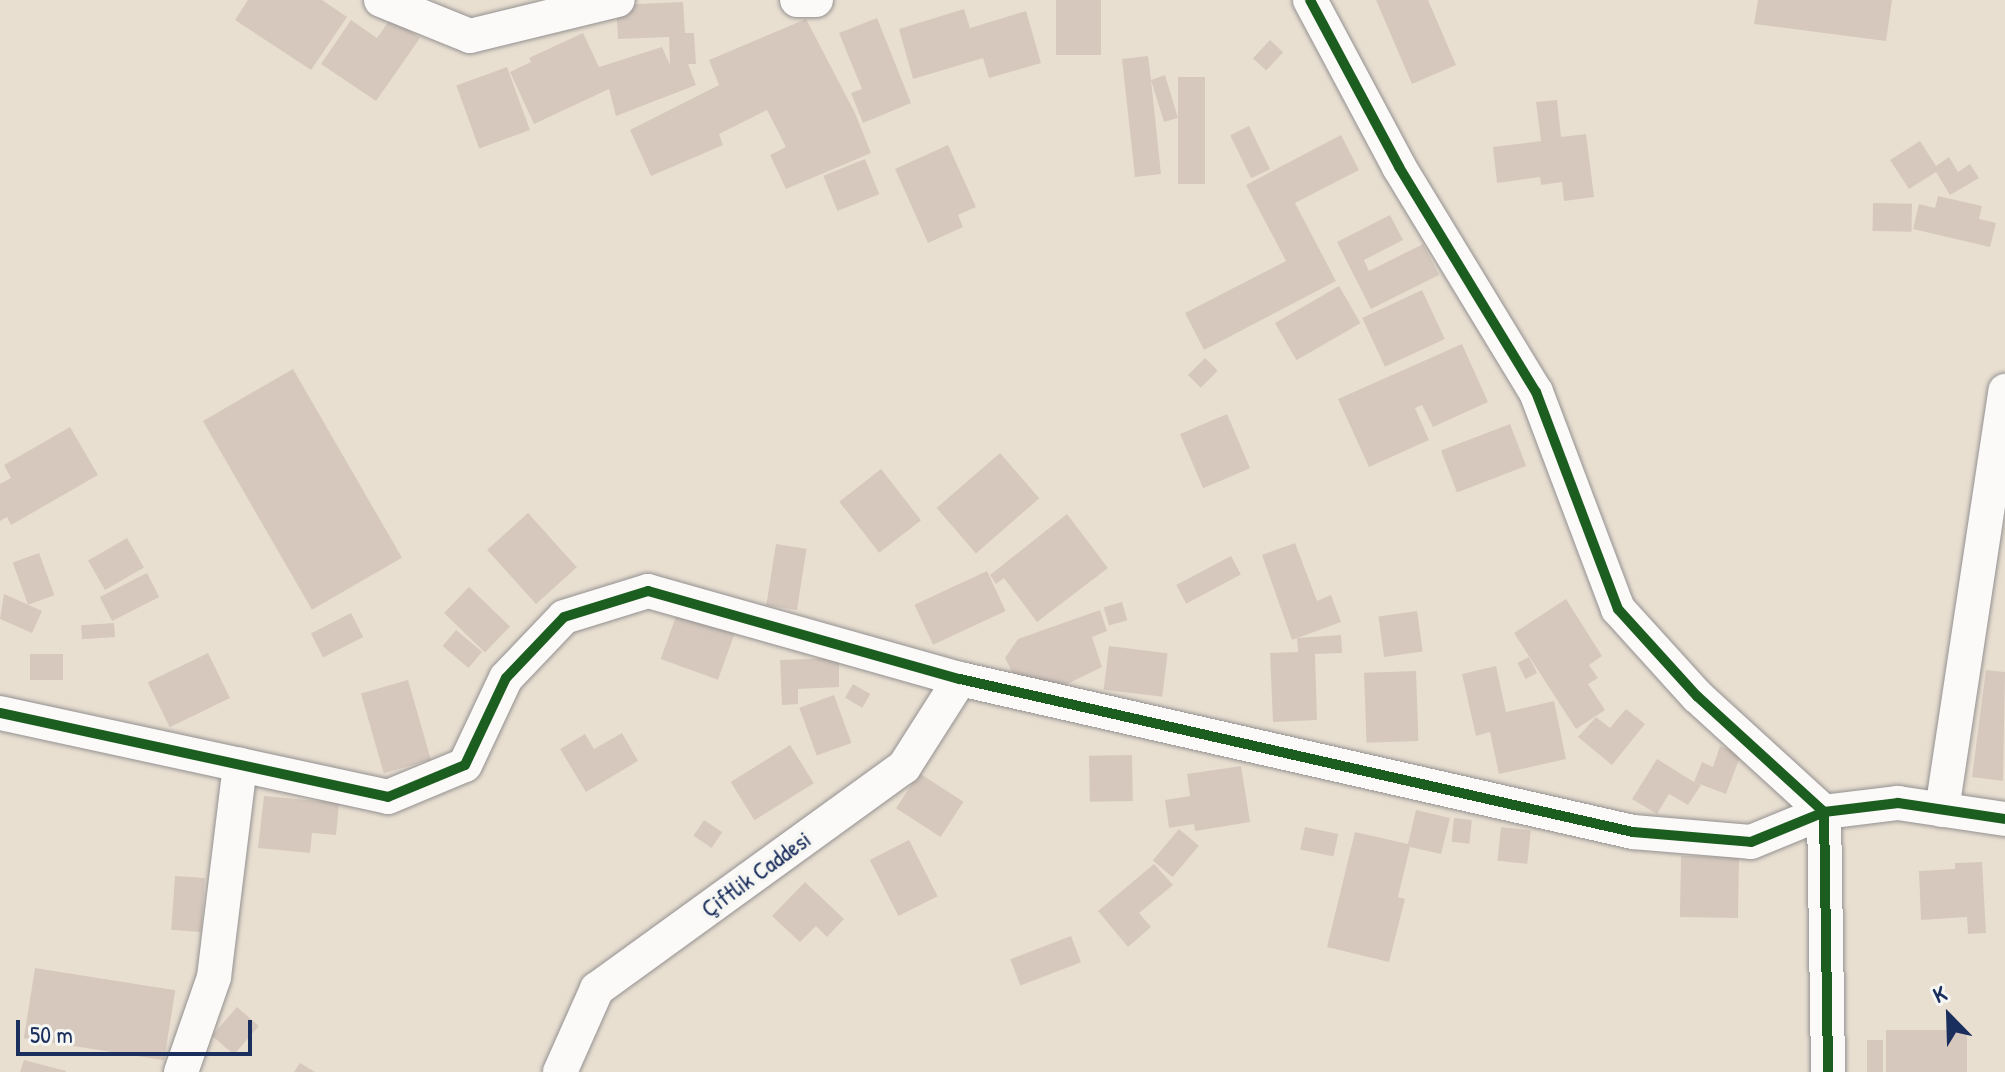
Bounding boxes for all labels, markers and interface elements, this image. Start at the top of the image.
street label: Çiftlik Caddesi [696,825,816,923]
north arrow [1909,976,1989,1056]
text: K [1928,978,1951,1010]
scale bar [20,1004,256,1054]
text: 50 m [30,1018,73,1050]

